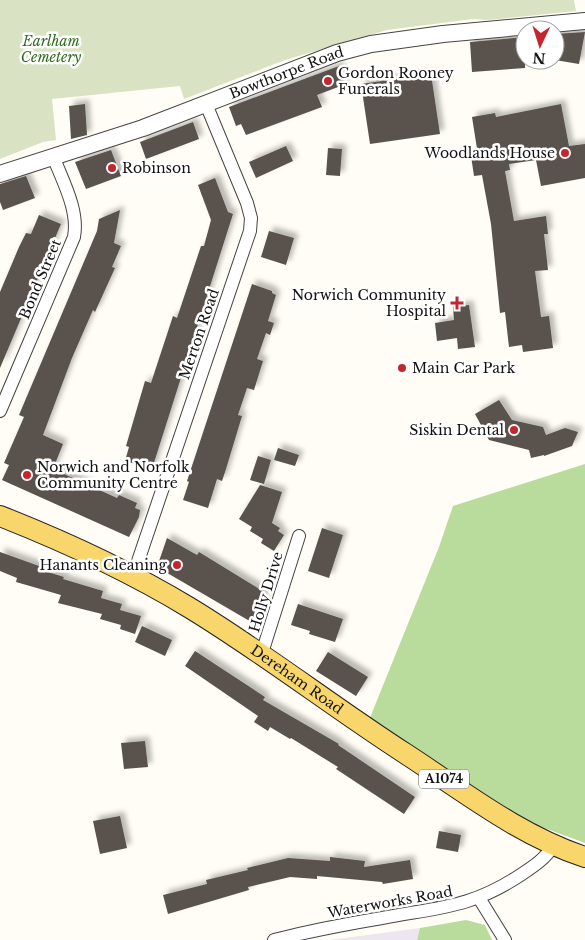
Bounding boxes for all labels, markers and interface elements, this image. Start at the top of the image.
north arrow [515,20,565,70]
park label: Earlham Cemetery [21,32,82,66]
street label: Bowthorpe Road [227,43,346,103]
text: N [532,49,546,67]
place label: Gordon Rooney Funerals [338,64,454,98]
marker: Gordon Rooney Funerals [322,75,334,87]
place label: Woodlands House [424,144,555,162]
marker: Woodlands House [559,147,571,159]
place label: Robinson [122,159,191,177]
marker: Robinson [106,162,118,174]
street label: Bond Street [15,236,65,322]
street label: Merton Road [175,286,223,382]
place label: Norwich Community Hospital [292,286,446,320]
marker: Norwich Community Hospital [450,296,464,310]
place label: Main Car Park [412,359,516,377]
marker: Main Car Park [396,362,408,374]
place label: Siskin Dental [409,421,504,439]
marker: Siskin Dental [508,424,520,436]
place label: Norwich and Norfolk Community Centre [37,458,190,492]
marker: Norwich and Norfolk Community Centre [21,469,33,481]
street label: Holly Drive [245,550,287,634]
place label: Hanants Cleaning [40,556,168,574]
marker: Hanants Cleaning [171,559,183,571]
street label: Dereham Road [247,641,347,718]
road number: A1074 [419,770,469,789]
street label: Waterworks Road [325,882,455,922]

